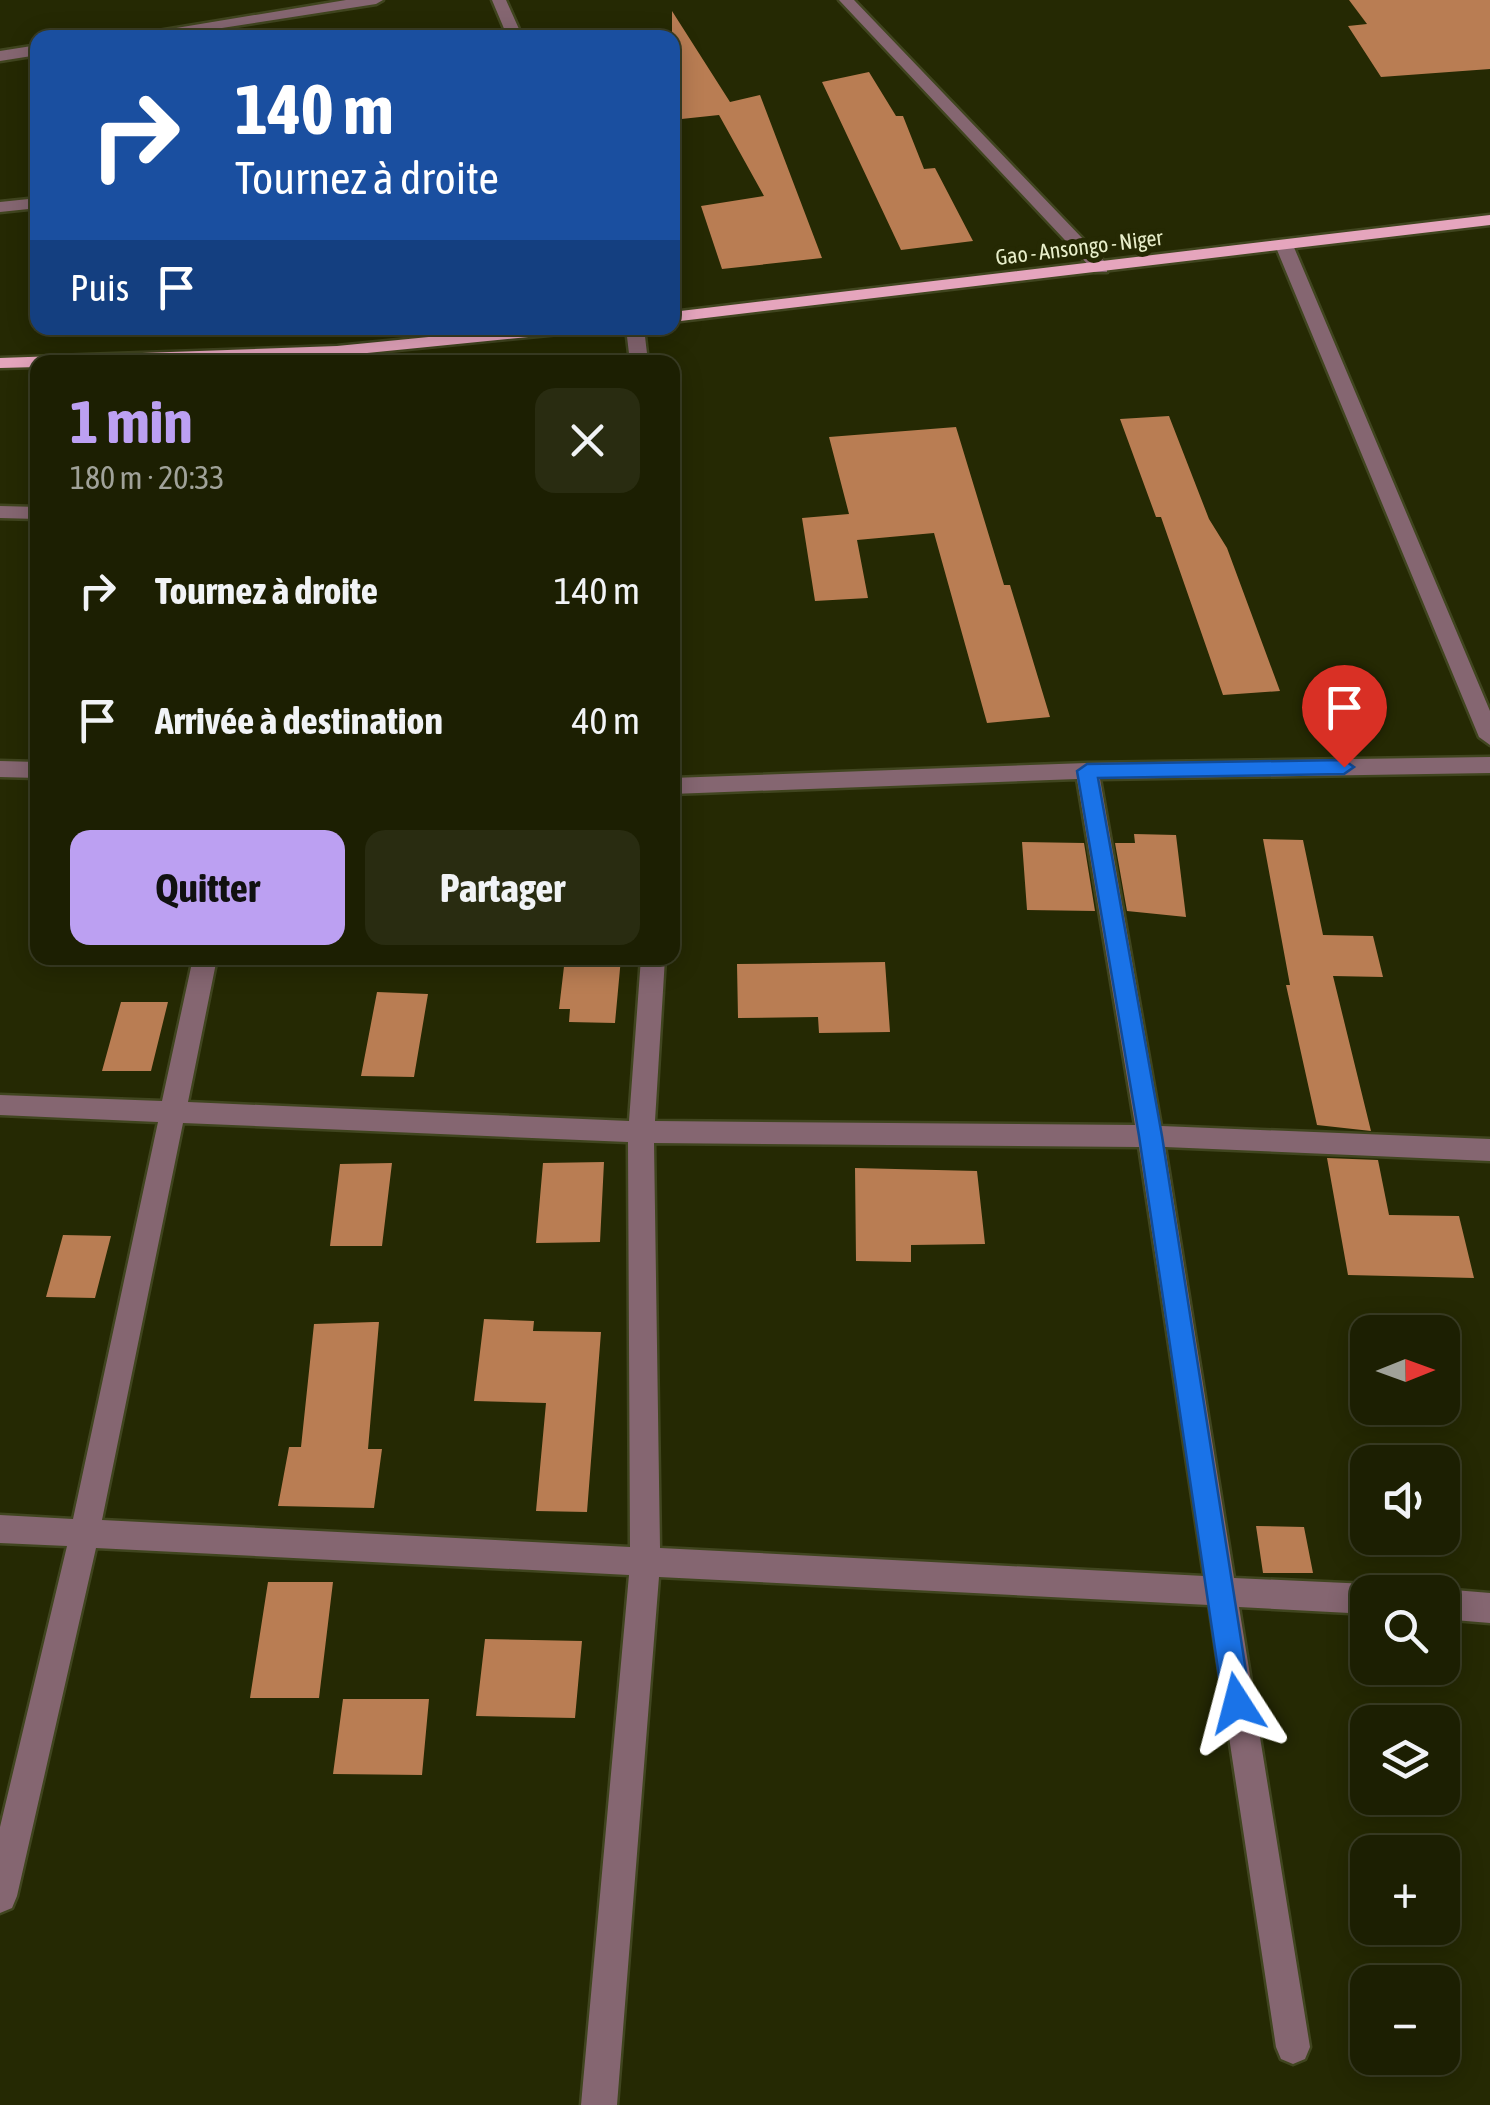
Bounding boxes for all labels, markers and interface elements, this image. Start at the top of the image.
text: 140 m [235,69,394,149]
icon: right [70,70,200,200]
text: Tournez à droite [235,152,499,204]
street label: Gao - Ansongo - Niger [994,224,1165,270]
icon: arrive [149,260,204,315]
text: Puis [70,266,129,309]
text: 1 min [70,387,193,456]
button: close [535,388,640,493]
text: 180 m · 20:33 [70,459,225,496]
icon: right [70,563,125,618]
text: Tournez à droite [155,569,378,612]
text: 140 m [554,569,640,612]
pin [1302,665,1387,768]
icon: arrive [1317,680,1372,735]
icon: arrive [70,693,125,748]
text: Arrivée à destination [155,699,443,742]
text: 40 m [572,699,640,742]
button: Quitter [70,830,345,945]
button: Partager [365,830,640,945]
north arrow [1350,1315,1460,1425]
map controls [1350,1315,1460,2075]
button: sound [1350,1445,1460,1555]
button: search [1350,1575,1460,1685]
position arrow [1185,1651,1289,1755]
button: layers [1350,1705,1460,1815]
button: + [1350,1835,1460,1945]
button: − [1350,1965,1460,2075]

